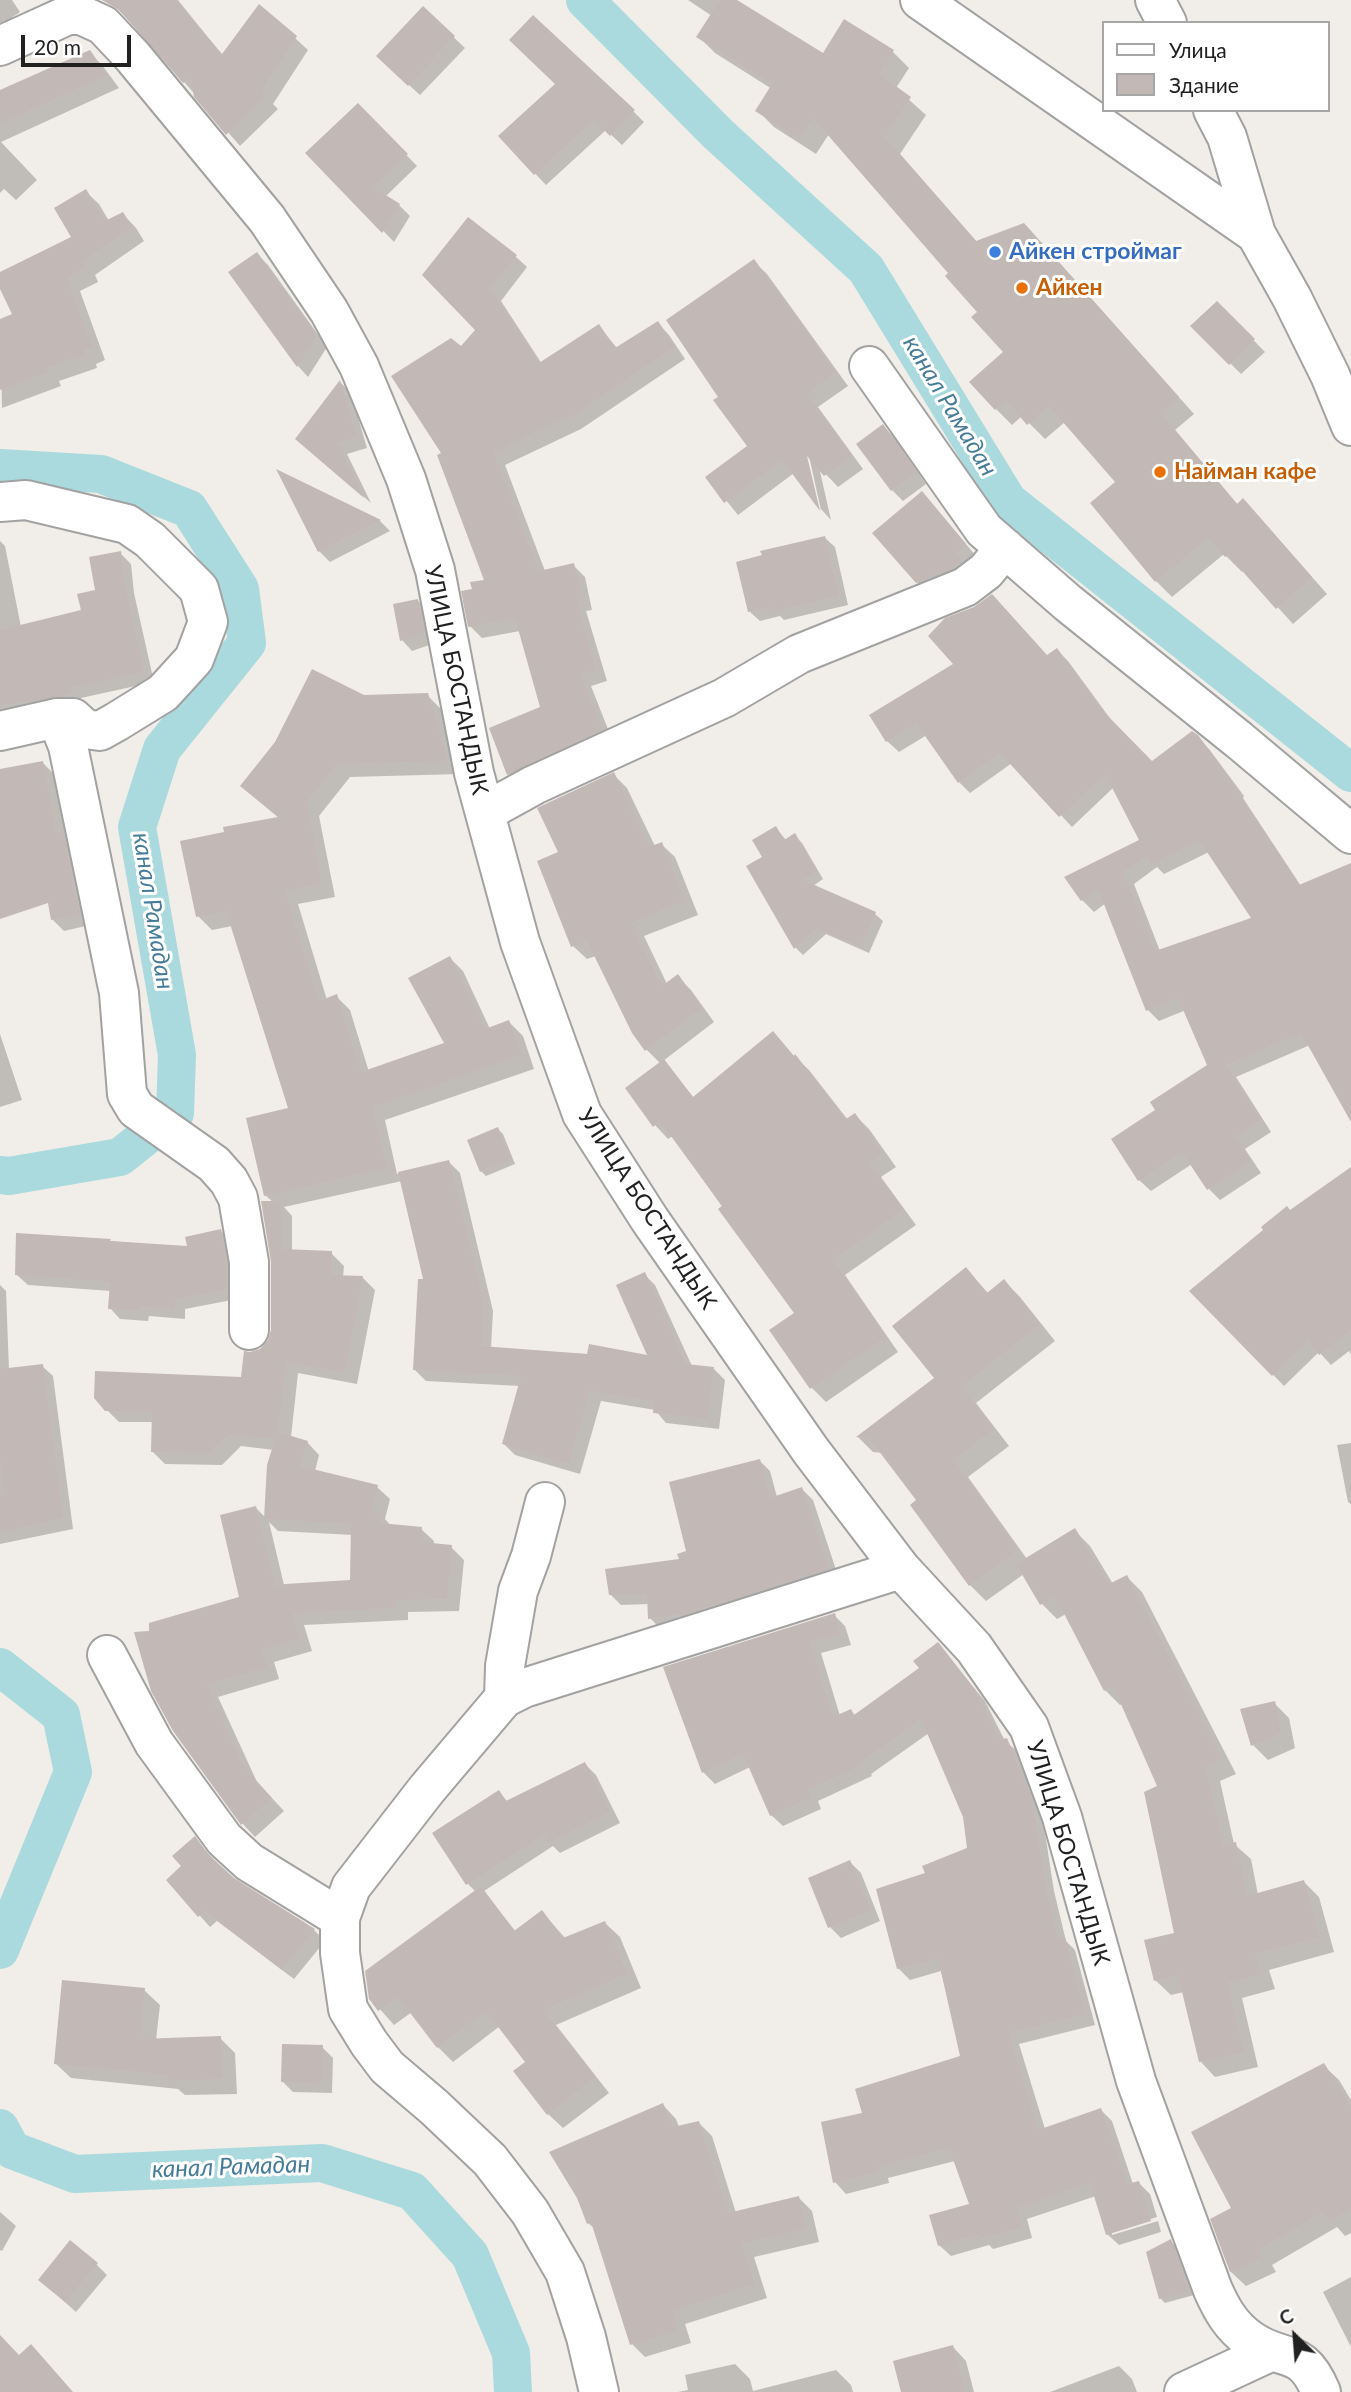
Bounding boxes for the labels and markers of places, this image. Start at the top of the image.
place label: Айкен строймаг [1009,238,1182,266]
marker: Айкен строймаг [987,244,1003,260]
place label: Айкен [1036,274,1103,302]
marker: Айкен [1014,280,1030,296]
place label: Найман кафе [1174,458,1317,486]
marker: Найман кафе [1152,464,1168,480]

